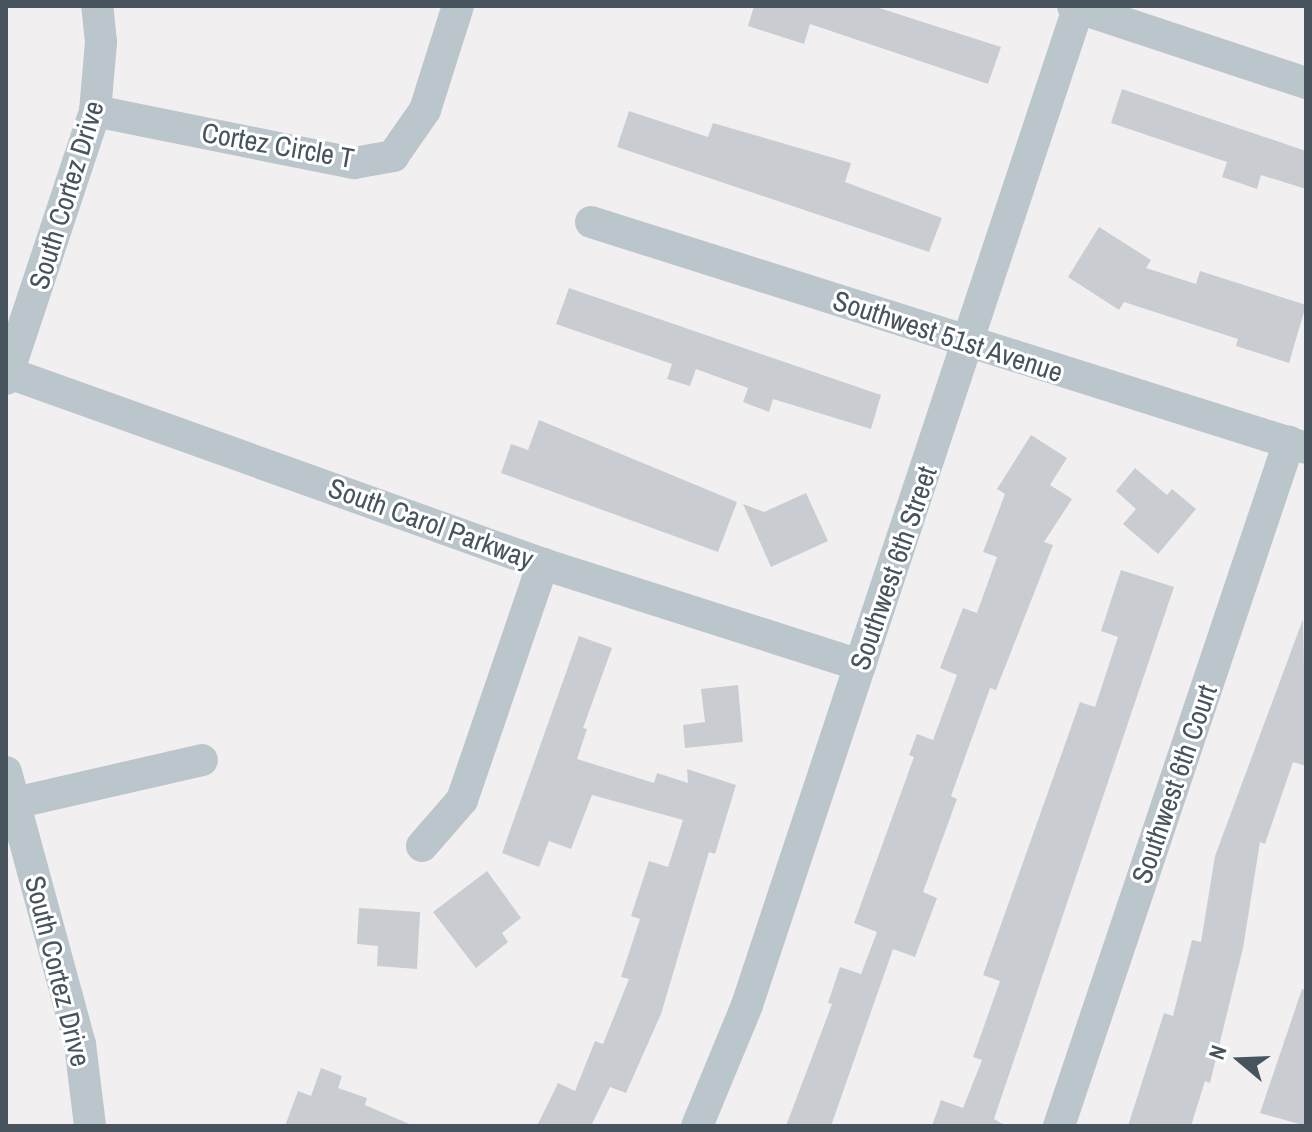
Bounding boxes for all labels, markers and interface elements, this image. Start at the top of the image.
street label: South Cortez Drive [21,97,111,293]
street label: Cortez Circle T [199,115,357,175]
street label: Southwest 51st Avenue [828,283,1068,389]
street label: Southwest 6th Street [842,462,944,674]
street label: South Carol Parkway [324,470,538,576]
street label: Southwest 6th Court [1124,680,1224,888]
street label: South Cortez Drive [18,872,98,1070]
north arrow [1200,1020,1280,1100]
text: N [1201,1041,1234,1063]

